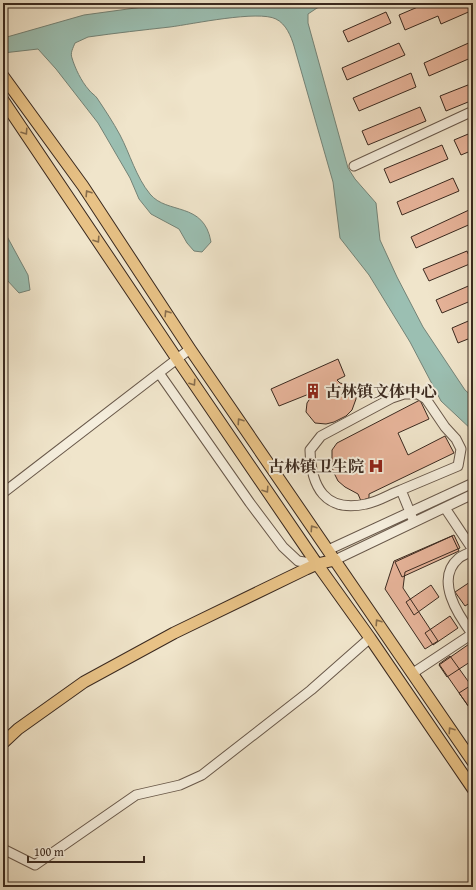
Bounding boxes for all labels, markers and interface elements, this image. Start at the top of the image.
one-way arrow [20,128,28,135]
one-way arrow [85,190,92,197]
one-way arrow [92,236,100,243]
one-way arrow [165,311,172,318]
one-way arrow [188,379,196,386]
place label: 古林镇文体中心 [325,379,437,403]
building icon: 古林镇文体中心 [304,382,322,400]
one-way arrow [237,418,245,425]
place label: 古林镇卫生院 [268,454,364,478]
hospital icon: 古林镇卫生院 [367,457,385,475]
one-way arrow [262,486,269,493]
one-way arrow [310,525,318,532]
one-way arrow [376,620,383,627]
one-way arrow [448,727,456,734]
scale bar [28,838,144,864]
text: 100 m [34,843,64,860]

